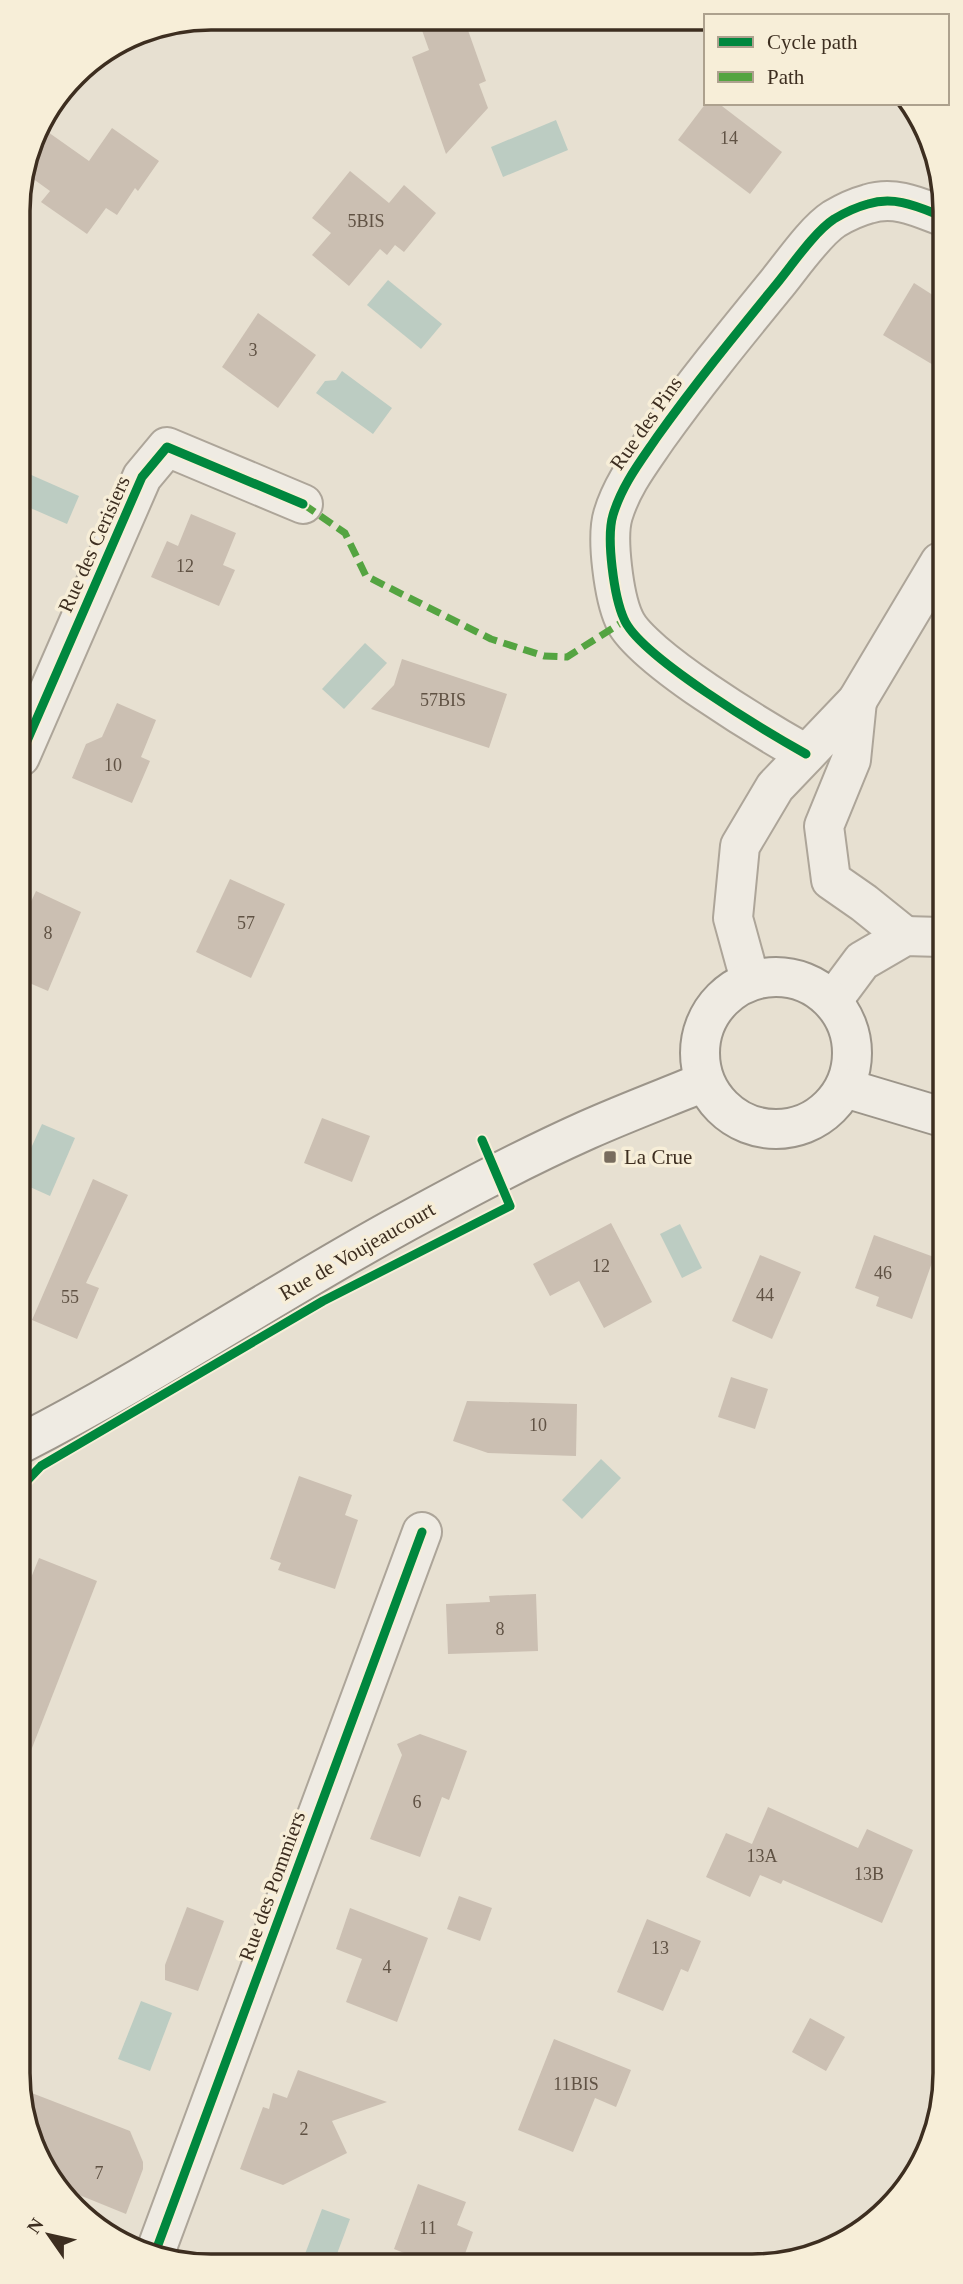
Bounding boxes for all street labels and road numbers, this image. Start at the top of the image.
street label: Rue des Pins [605,372,687,474]
street label: Rue des Cerisiers [53,472,135,616]
street label: Rue de Voujeaucourt [275,1197,439,1305]
street label: Rue des Pommiers [234,1808,310,1964]

